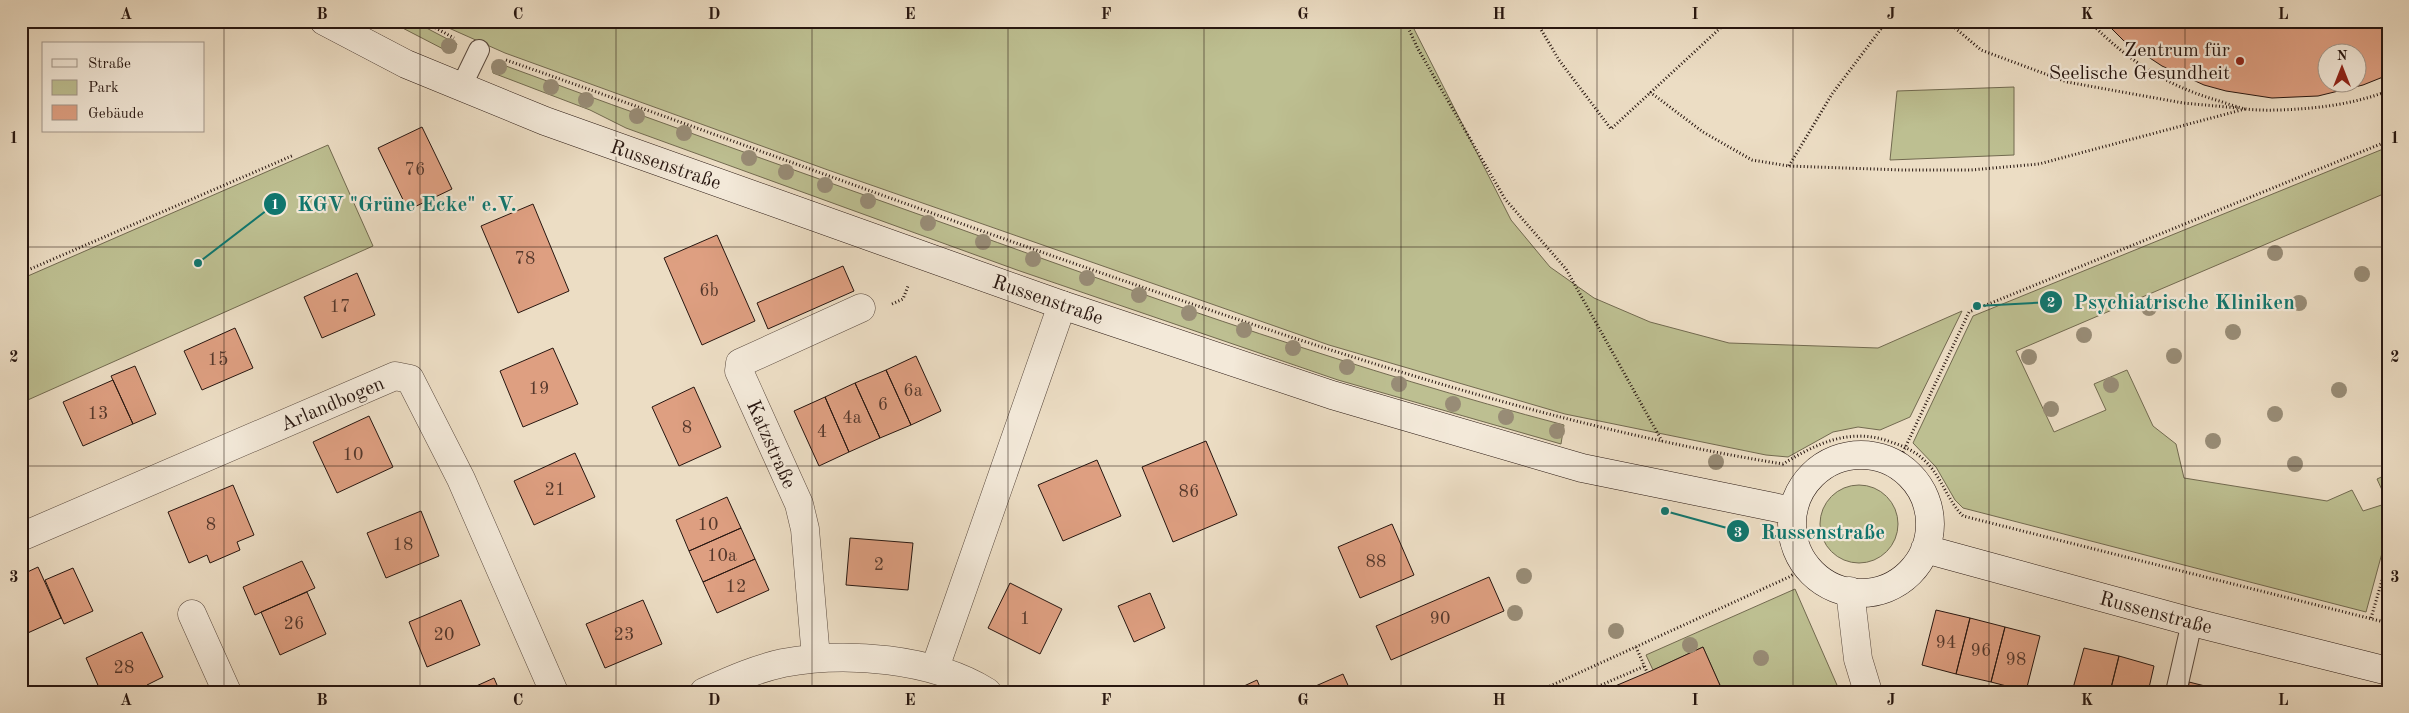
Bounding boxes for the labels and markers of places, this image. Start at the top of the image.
place label: Zentrum für Seelische Gesundheit [2049,41,2230,84]
marker: Zentrum für Seelische Gesundheit [2234,55,2246,67]
callout: KGV "Grüne Ecke" e.V. [262,186,527,222]
callout: Psychiatrische Kliniken [2038,284,2305,320]
callout: Russenstraße [1725,513,1895,549]

